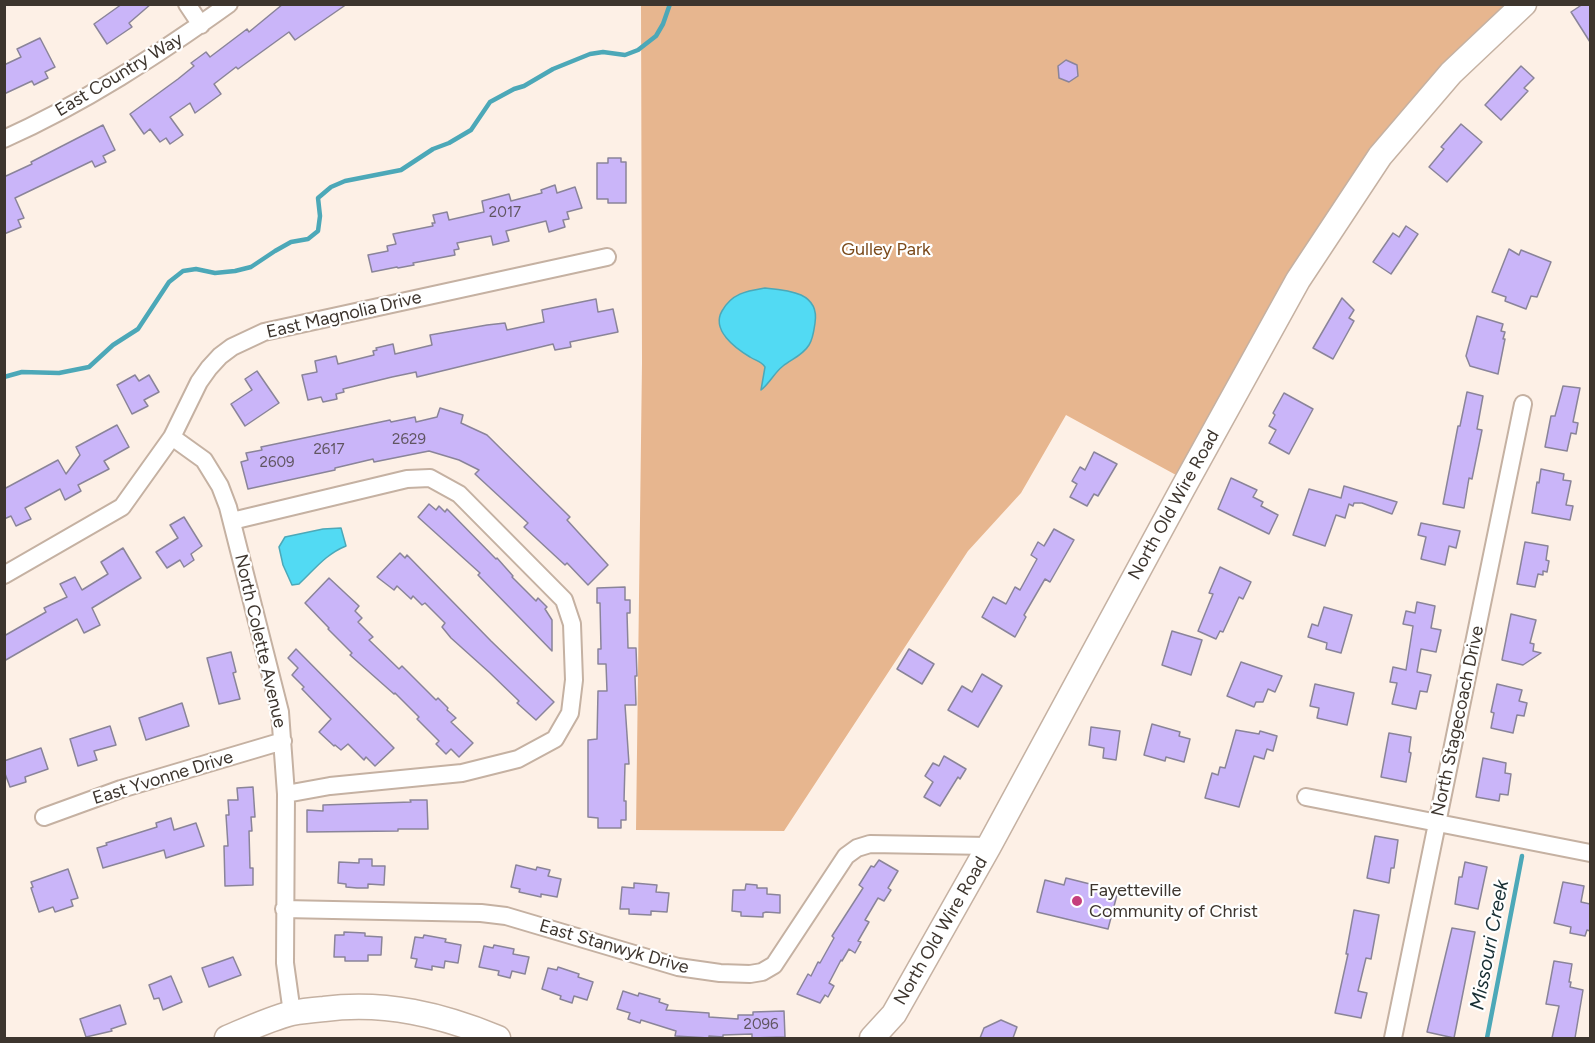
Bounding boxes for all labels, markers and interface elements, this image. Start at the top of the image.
street label: East Country Way [51,28,187,122]
house number: 2017 [489,204,521,222]
park label: Gulley Park [841,239,931,261]
street label: East Magnolia Drive [264,287,424,343]
street label: North Old Wire Road [1124,426,1224,584]
house number: 2629 [392,431,426,449]
house number: 2617 [313,441,345,459]
house number: 2609 [260,454,294,472]
street label: North Colette Avenue [229,552,291,730]
street label: North Stagecoach Drive [1427,624,1489,818]
street label: East Yvonne Drive [90,746,236,810]
street label: North Old Wire Road [890,853,992,1009]
water label: Missouri Creek [1466,878,1514,1012]
place label: Fayetteville Community of Christ [1089,880,1258,922]
marker: Fayetteville Community of Christ [1070,894,1084,908]
street label: East Stanwyk Drive [537,915,691,979]
house number: 2096 [744,1016,778,1034]

